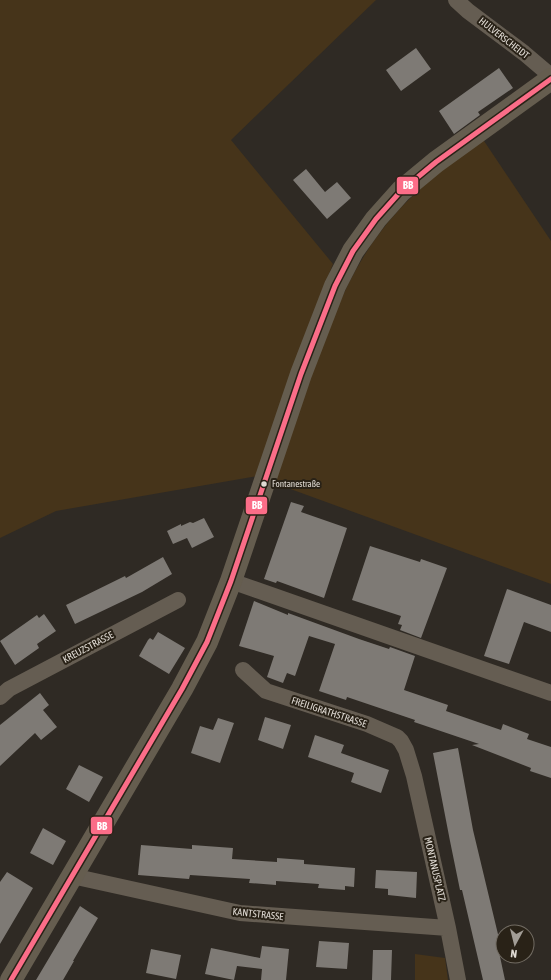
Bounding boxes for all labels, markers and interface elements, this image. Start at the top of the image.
street label: HULVERSCHEIDT [477,15,532,61]
line badge: BB [396,176,419,195]
text: BB [403,179,414,191]
marker: Fontanestraße [259,479,269,489]
place label: Fontanestraße [272,479,320,489]
line badge: BB [245,496,268,515]
text: BB [252,499,263,511]
street label: KREUZSTRASSE [61,629,116,665]
street label: FREILIGRATHSTRASSE [290,695,369,730]
line badge: BB [90,816,113,835]
text: BB [97,820,108,832]
street label: MONTANUSPLATZ [422,836,448,903]
street label: KANTSTRASSE [232,906,285,922]
north arrow [495,924,535,964]
text: N [510,948,518,960]

